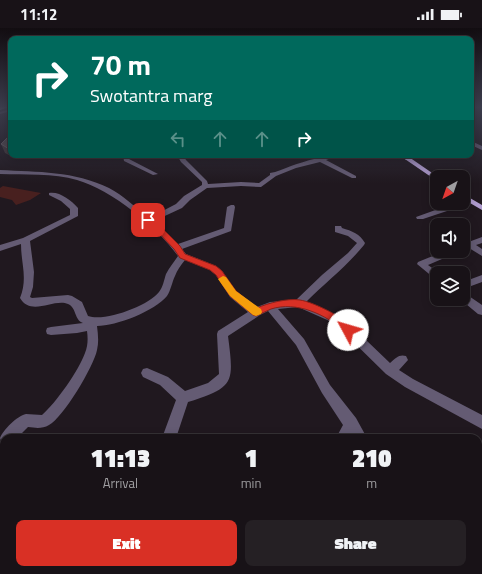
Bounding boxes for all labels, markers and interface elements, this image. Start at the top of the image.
text: 11:12 [20,3,57,26]
text: 70 m [90,43,151,86]
icon: right [24,52,76,104]
text: Swotantra marg [90,82,213,109]
icon: left [167,128,189,150]
icon: ahead [209,128,231,150]
icon: ahead [251,128,273,150]
icon: right [293,128,315,150]
north arrow [430,170,470,210]
map controls [430,170,470,306]
pin [131,203,165,237]
icon: arrive [137,209,159,231]
button: sound [430,218,470,258]
button: layers [430,266,470,306]
position arrow [327,309,369,351]
text: 11:13 [90,440,150,476]
text: 1 [244,440,258,476]
text: 210 [352,440,391,476]
text: Arrival [103,473,138,493]
text: min [241,473,261,493]
text: m [366,473,377,493]
button: Exit [16,520,237,566]
button: Share [245,520,466,566]

